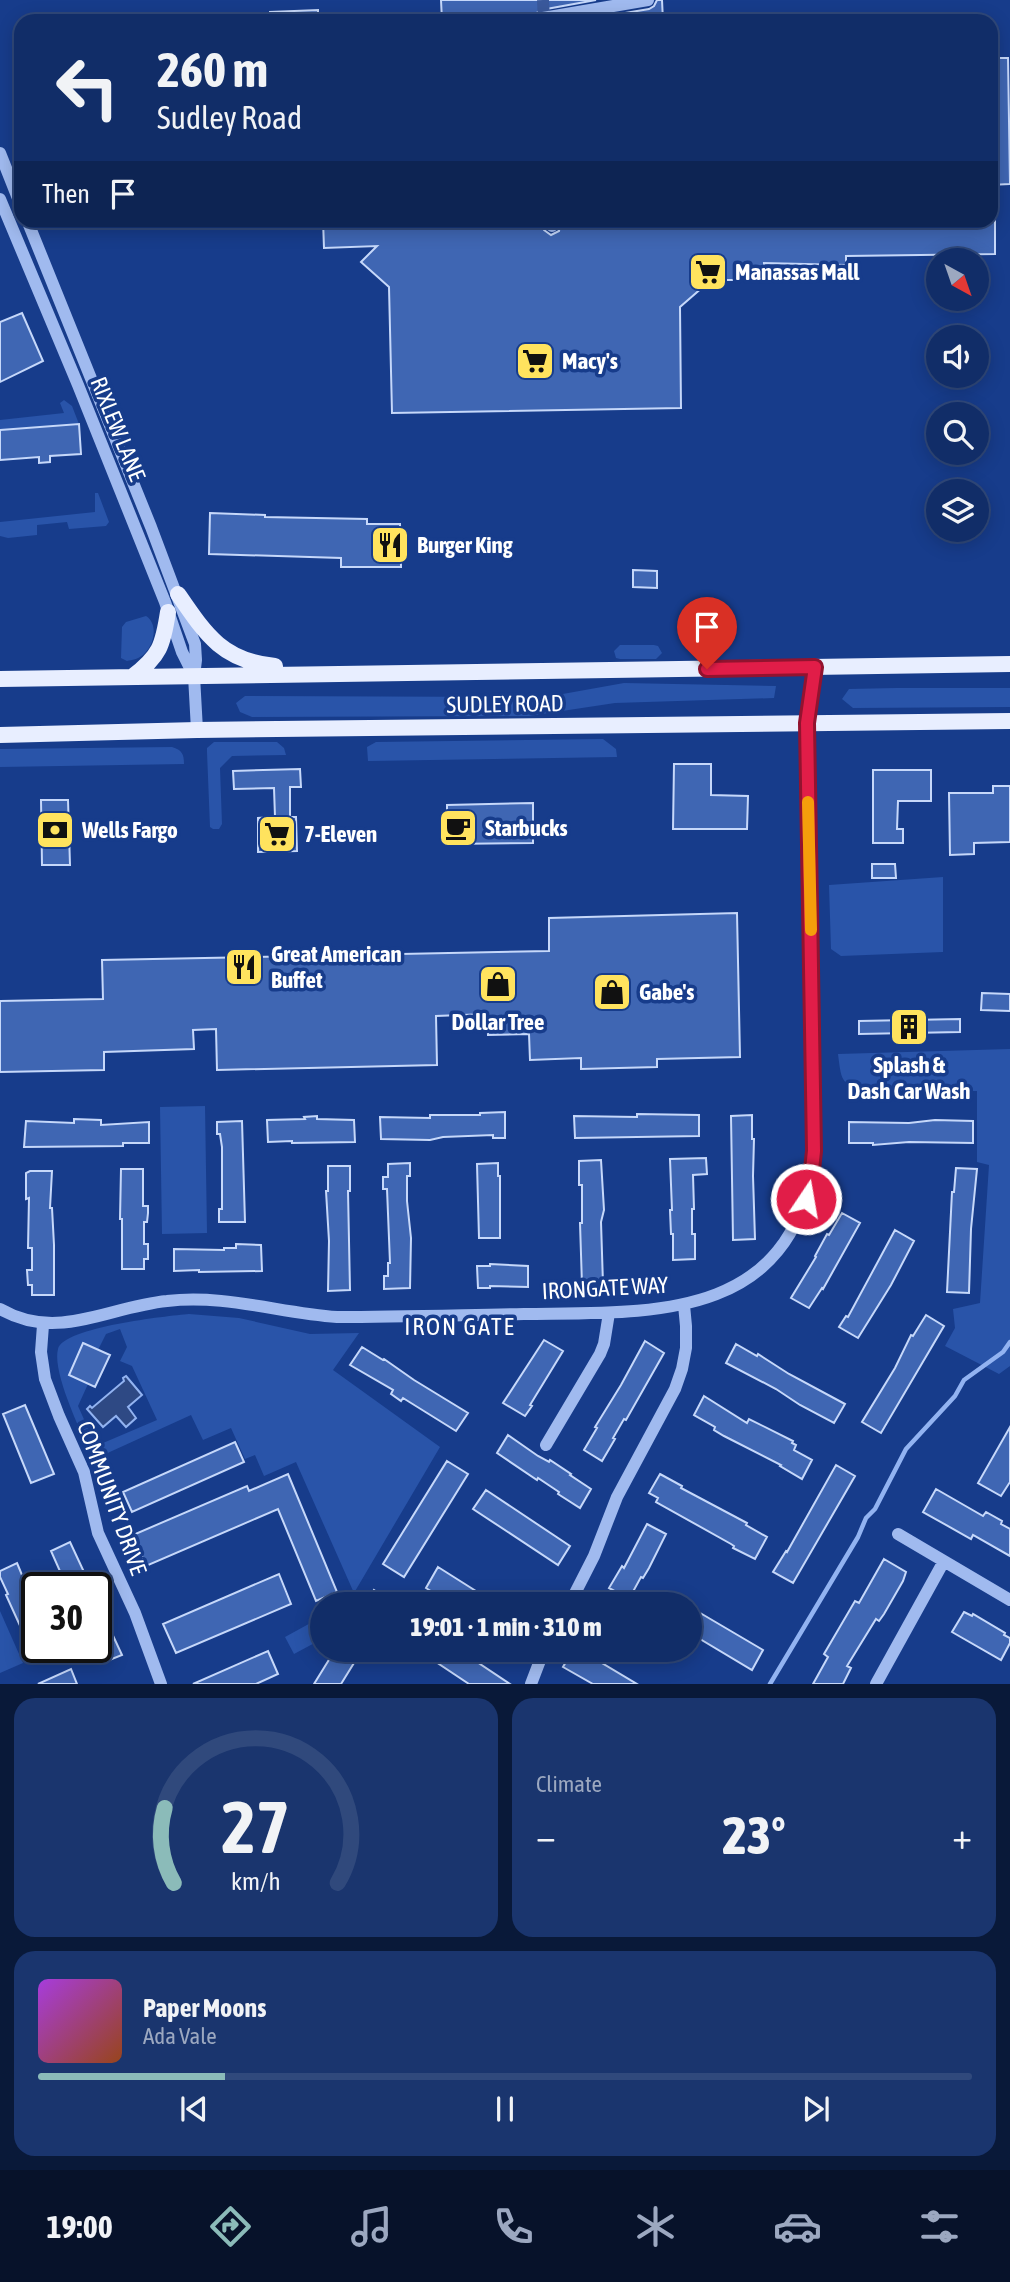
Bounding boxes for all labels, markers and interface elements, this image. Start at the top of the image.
text: 260 m [157,41,268,97]
icon: left [42,42,133,133]
text: Sudley Road [157,99,302,136]
icon: arrive [104,175,142,213]
text: Then [42,179,90,209]
north arrow [926,248,989,312]
map controls [926,248,989,542]
supermarket icon: Manassas Mall [687,251,729,293]
place label: Manassas Mall [735,259,860,285]
button: sound [926,325,989,388]
supermarket icon: Macy's [514,340,556,382]
place label: Macy's [562,348,618,374]
street label: RIXLEW LANE [85,373,151,485]
button: search [926,402,989,465]
button: layers [926,479,989,542]
restaurant icon: Burger King [369,524,411,566]
place label: Burger King [417,532,513,558]
pin [677,597,737,669]
icon: arrive [688,608,726,646]
street label: SUDLEY ROAD [446,690,564,718]
cafe icon: Starbucks [437,807,479,849]
bank icon: Wells Fargo [34,809,76,851]
supermarket icon: 7-Eleven [256,813,298,855]
place label: Starbucks [485,815,568,841]
place label: Wells Fargo [81,817,178,843]
place label: 7-Eleven [304,821,377,847]
place label: Great American Buffet [271,941,402,993]
restaurant icon: Great American Buffet [223,946,265,988]
shop icon: Dollar Tree [477,963,519,1005]
shop icon: Gabe's [591,971,633,1013]
place label: Gabe's [639,979,694,1005]
building icon: Splash & Dash Car Wash [888,1006,930,1048]
place label: Dollar Tree [452,1009,544,1035]
place label: Splash & Dash Car Wash [848,1052,970,1104]
position arrow [769,1162,843,1236]
street label: IRONGATE WAY [541,1272,670,1304]
district label: IRON GATE [404,1313,516,1340]
street label: COMMUNITY DRIVE [72,1417,152,1579]
speed limit sign: 30 [21,1572,112,1663]
text: 19:01 · 1 min · 310 m [410,1612,602,1642]
text: Climate [536,1771,602,1797]
text: 27 [222,1786,290,1869]
text: 23° [722,1805,786,1865]
text: − [536,1814,556,1857]
text: + [952,1814,972,1857]
text: km/h [231,1867,281,1895]
text: Paper Moons [143,1993,266,2023]
text: Ada Vale [143,2023,217,2049]
icon: previous [175,2090,213,2128]
icon: pause [486,2090,524,2128]
icon: next [797,2090,835,2128]
icon: directions [206,2202,255,2251]
icon: music [347,2202,396,2251]
icon: phone [489,2202,538,2251]
icon: climate [631,2202,680,2251]
icon: car [773,2202,822,2251]
icon: filters [915,2202,964,2251]
text: 19:00 [46,2208,113,2245]

